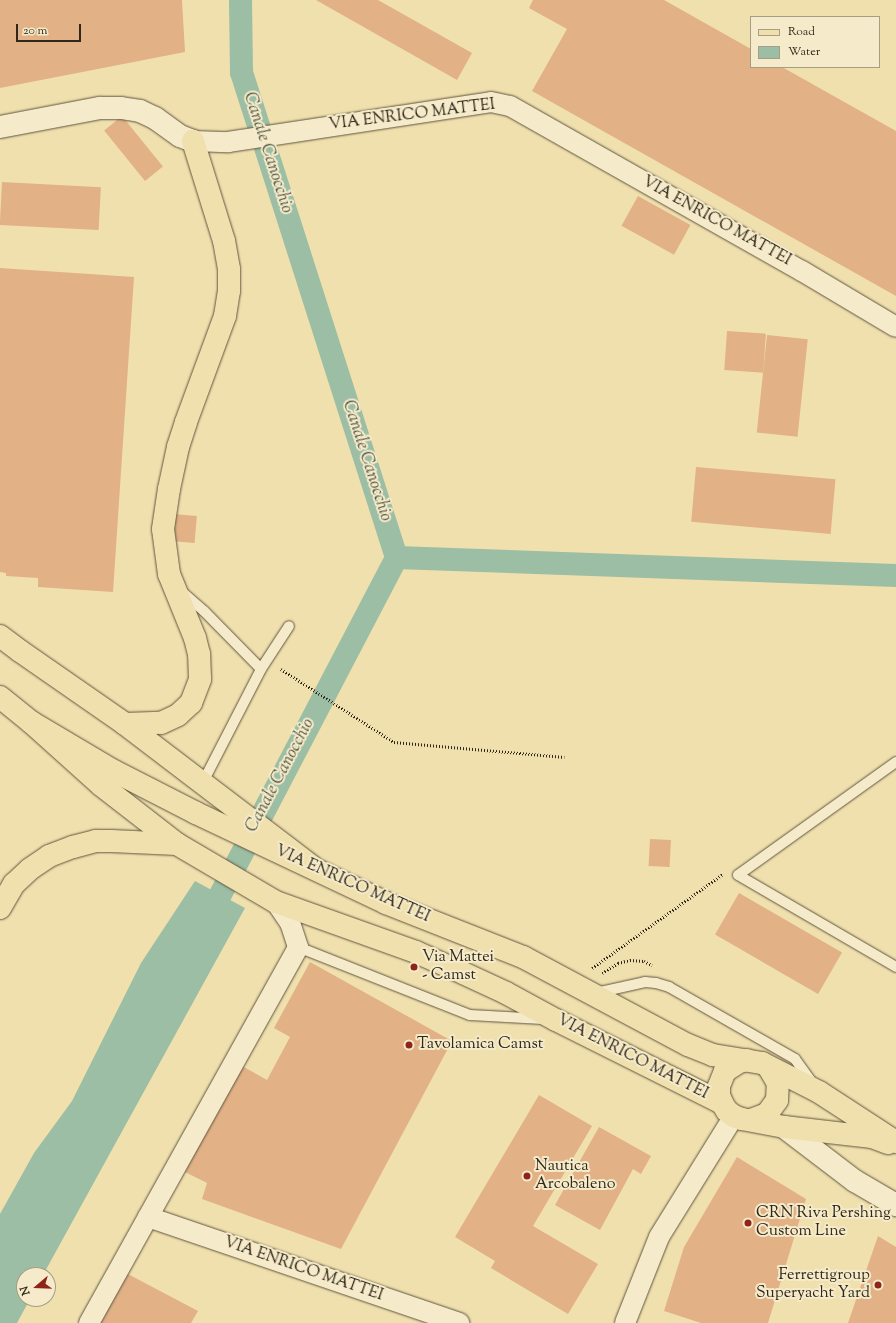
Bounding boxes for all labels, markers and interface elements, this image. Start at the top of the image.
scale bar [18,16,83,42]
legend [750,16,880,68]
text: 20 m [23,22,47,40]
text: Road [788,23,815,41]
text: Water [788,43,820,61]
water label: Canale Canocchio [238,90,296,216]
street label: VIA ENRICO MATTEI [328,96,496,136]
street label: VIA ENRICO MATTEI [638,173,794,271]
water label: Canale Canocchio [337,398,395,524]
water label: Canale Canocchio [242,716,320,836]
street label: VIA ENRICO MATTEI [272,842,432,928]
place label: Via Mattei - Camst [422,948,494,986]
marker: Via Mattei - Camst [409,962,419,972]
street label: VIA ENRICO MATTEI [553,1011,711,1105]
place label: Tavolamica Camst [417,1035,543,1055]
marker: Tavolamica Camst [404,1040,414,1050]
place label: Nautica Arcobaleno [535,1157,615,1195]
marker: Nautica Arcobaleno [522,1171,532,1181]
place label: CRN Riva Pershing Custom Line [756,1204,891,1242]
marker: CRN Riva Pershing Custom Line [743,1218,753,1228]
street label: VIA ENRICO MATTEI [221,1234,385,1306]
place label: Ferrettigroup Superyacht Yard [756,1266,870,1304]
north arrow [16,1267,56,1307]
marker: Ferrettigroup Superyacht Yard [873,1280,883,1290]
text: N [17,1284,35,1297]

